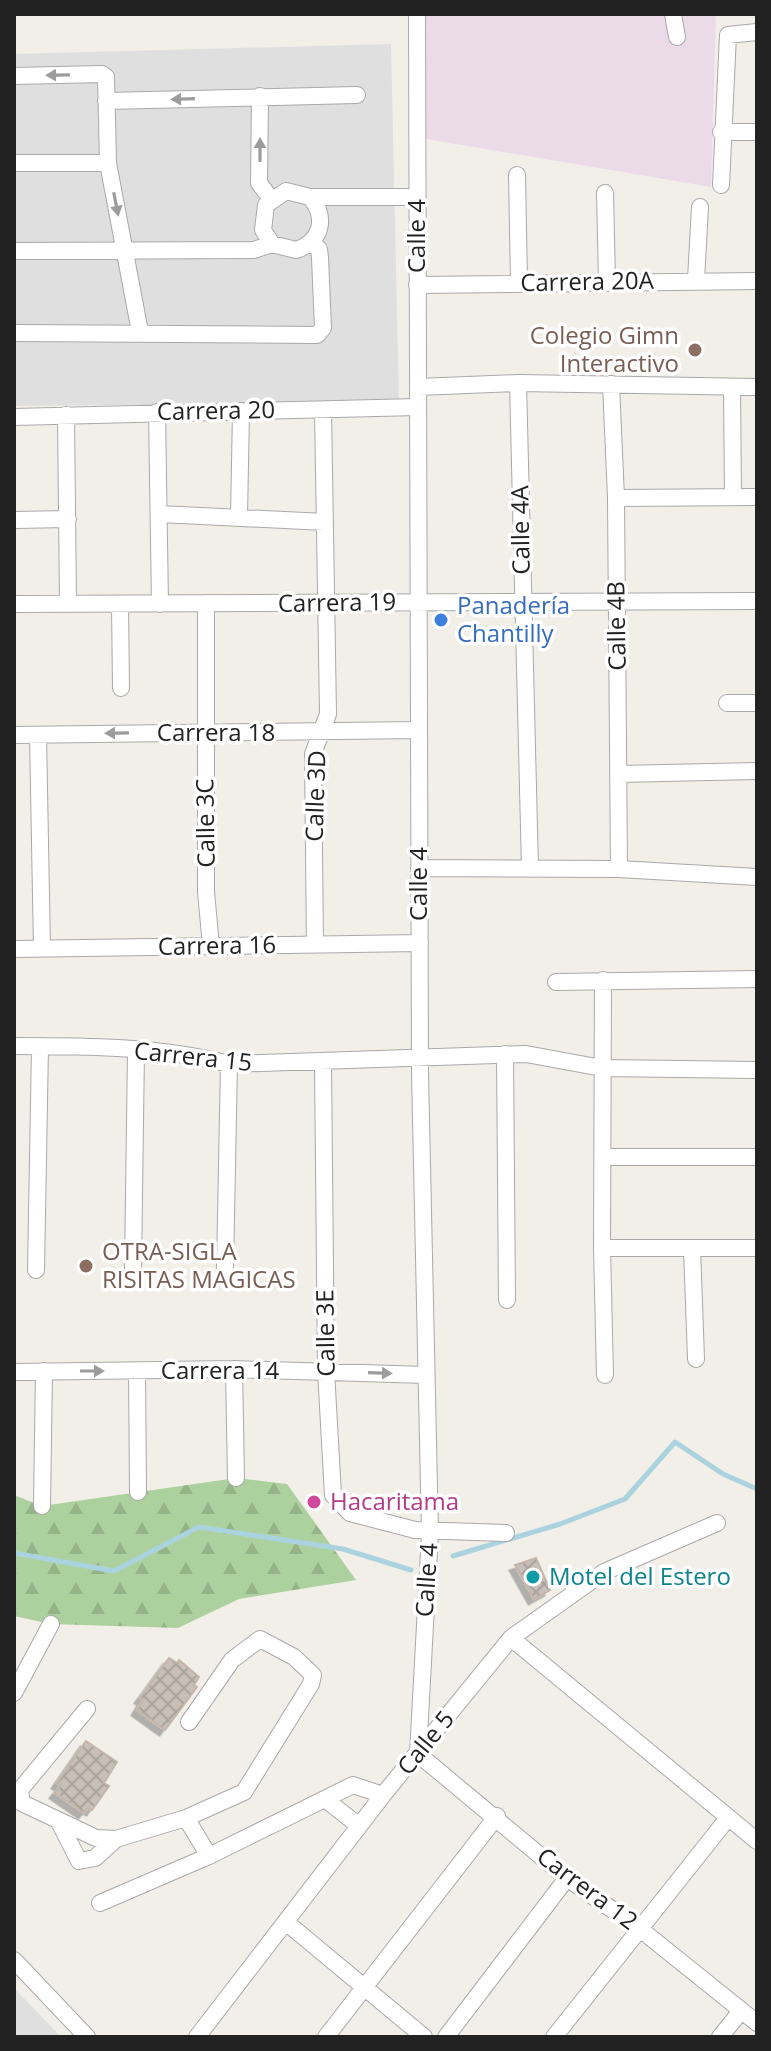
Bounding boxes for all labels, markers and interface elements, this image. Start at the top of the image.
one-way arrow [45,69,70,81]
one-way arrow [170,92,195,105]
one-way arrow [254,137,266,162]
one-way arrow [110,191,123,216]
street label: Calle 4 [399,199,432,273]
street label: Carrera 20A [520,263,655,298]
place label: Colegio Gimn Interactivo [530,318,679,379]
marker: Colegio Gimn Interactivo [686,341,704,359]
street label: Carrera 20 [157,392,275,427]
street label: Calle 4A [502,484,537,575]
street label: Calle 4B [598,581,633,671]
street label: Carrera 19 [278,584,396,619]
place label: Panadería Chantilly [457,588,570,649]
marker: Panadería Chantilly [432,611,450,629]
street label: Carrera 18 [157,715,275,748]
one-way arrow [104,726,129,739]
street label: Calle 3D [296,750,333,842]
street label: Calle 3C [187,778,222,868]
street label: Calle 4 [401,847,434,921]
street label: Carrera 16 [158,927,276,962]
street label: Carrera 15 [133,1033,254,1078]
place label: OTRA-SIGLA RISITAS MAGICAS [102,1234,296,1295]
marker: OTRA-SIGLA RISITAS MAGICAS [77,1257,95,1275]
street label: Calle 3E [307,1289,342,1377]
street label: Carrera 14 [161,1353,279,1386]
one-way arrow [80,1365,105,1377]
one-way arrow [368,1367,393,1380]
place label: Hacaritama [330,1484,459,1517]
marker: Hacaritama [305,1493,323,1511]
street label: Calle 4 [406,1542,445,1618]
place label: Motel del Estero [549,1559,731,1592]
marker: Motel del Estero [524,1568,542,1586]
street label: Calle 5 [389,1703,461,1781]
street label: Carrera 12 [531,1839,645,1937]

